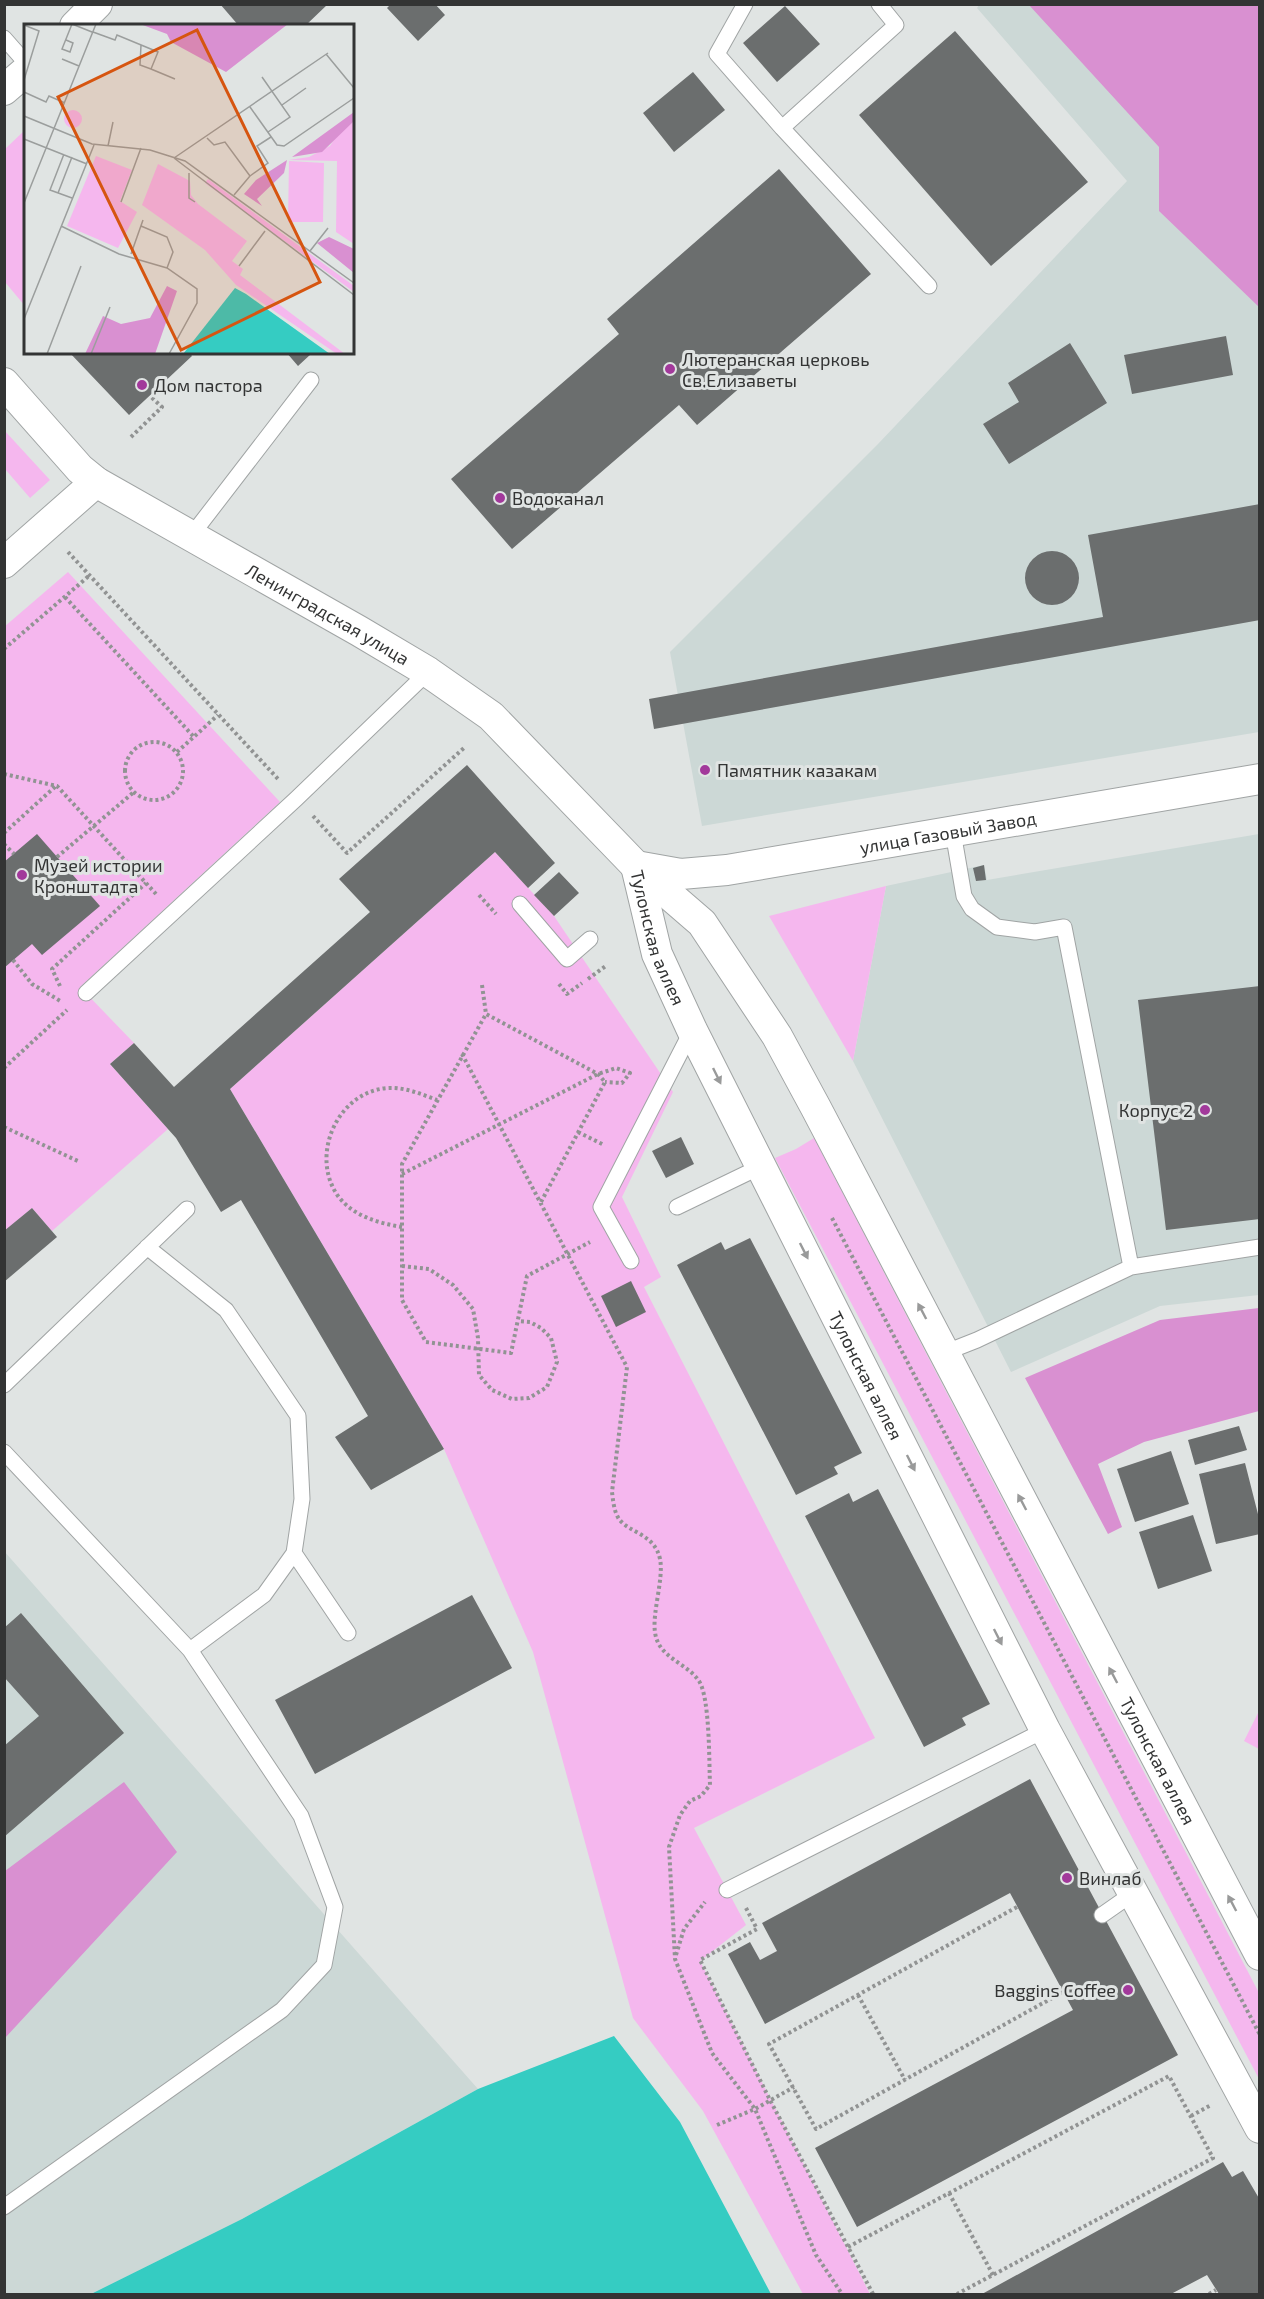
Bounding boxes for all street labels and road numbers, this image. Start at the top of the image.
street label: Ленинградская улица [242,558,413,669]
street label: улица Газовый Завод [858,806,1038,858]
street label: Тулонская аллея [626,868,690,1009]
street label: Тулонская аллея [825,1308,908,1443]
street label: Тулонская аллея [1116,1693,1201,1828]

